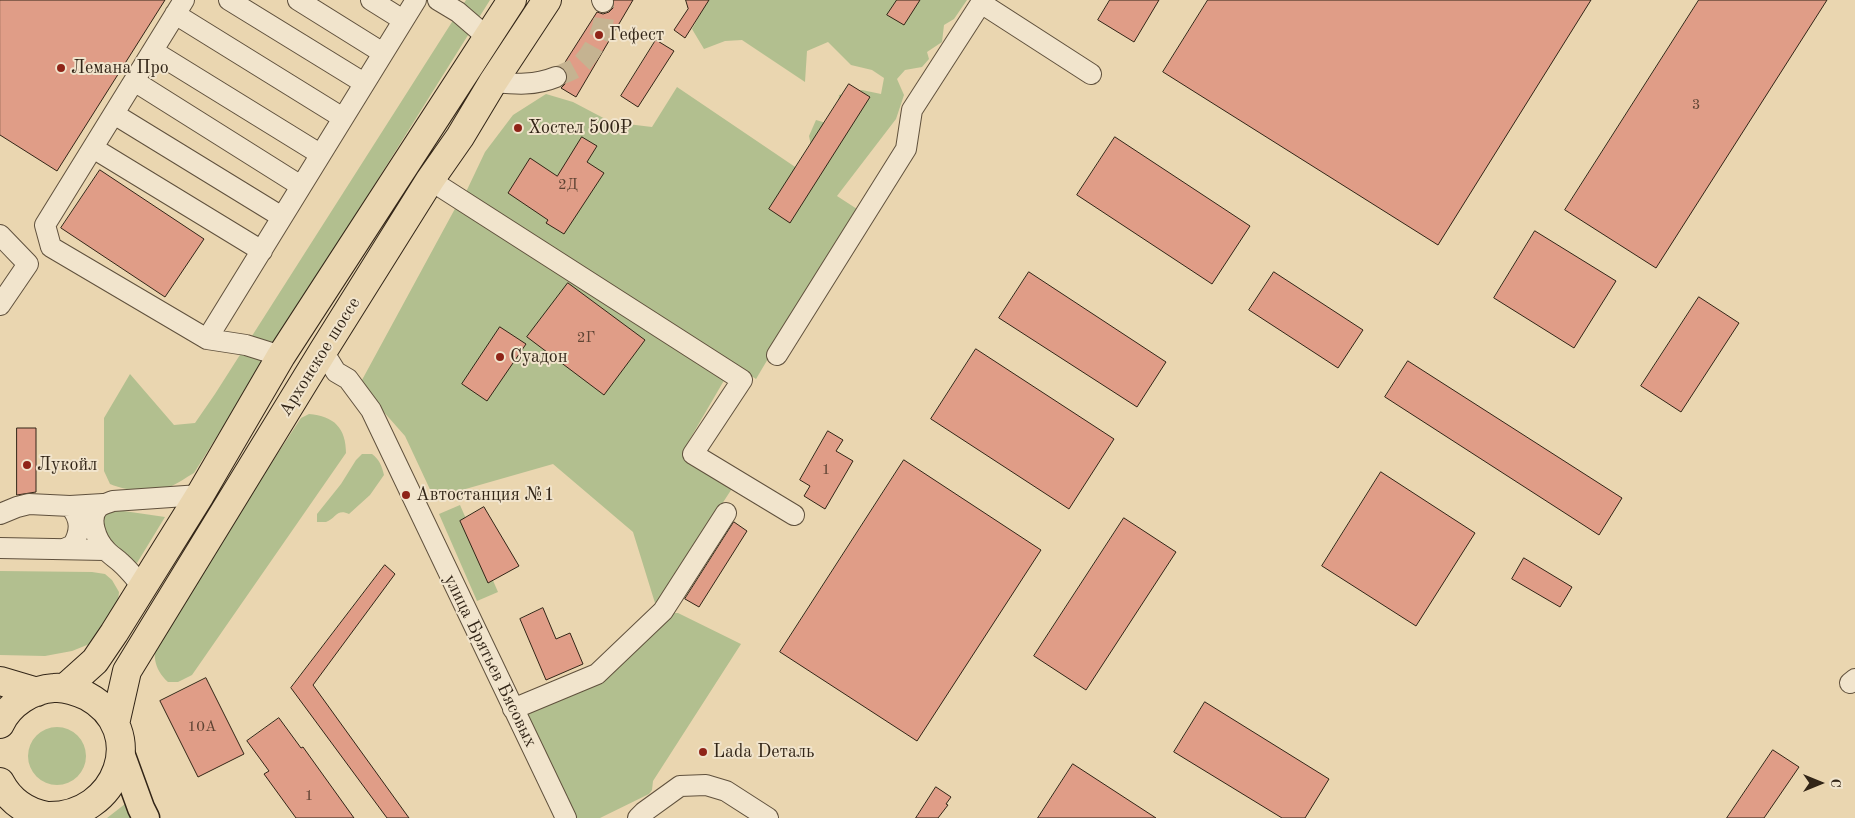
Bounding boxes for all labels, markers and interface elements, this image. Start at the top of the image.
place label: Гефест [609,24,664,46]
marker: Гефест [593,29,605,41]
place label: Лемана Про [71,57,169,79]
marker: Лемана Про [55,62,67,74]
house number: 3 [1692,96,1700,114]
place label: Хостел 500₽ [528,117,632,139]
marker: Хостел 500₽ [512,122,524,134]
house number: 2Д [558,176,578,194]
street label: Архонское шоссе [275,294,365,420]
house number: 2Г [577,329,595,347]
place label: Суадон [510,346,568,368]
marker: Суадон [494,351,506,363]
place label: Лукойл [37,454,97,476]
marker: Лукойл [21,459,33,471]
house number: 1 [822,461,830,479]
place label: Автостанция №1 [416,484,555,506]
marker: Автостанция №1 [400,489,412,501]
street label: улица Брятьев Бясовых [439,571,541,751]
house number: 10А [188,718,216,736]
place label: Lada Dеталь [713,741,814,763]
marker: Lada Dеталь [697,746,709,758]
north arrow [1795,758,1845,808]
text: С [1828,778,1842,788]
house number: 1 [305,787,313,805]

